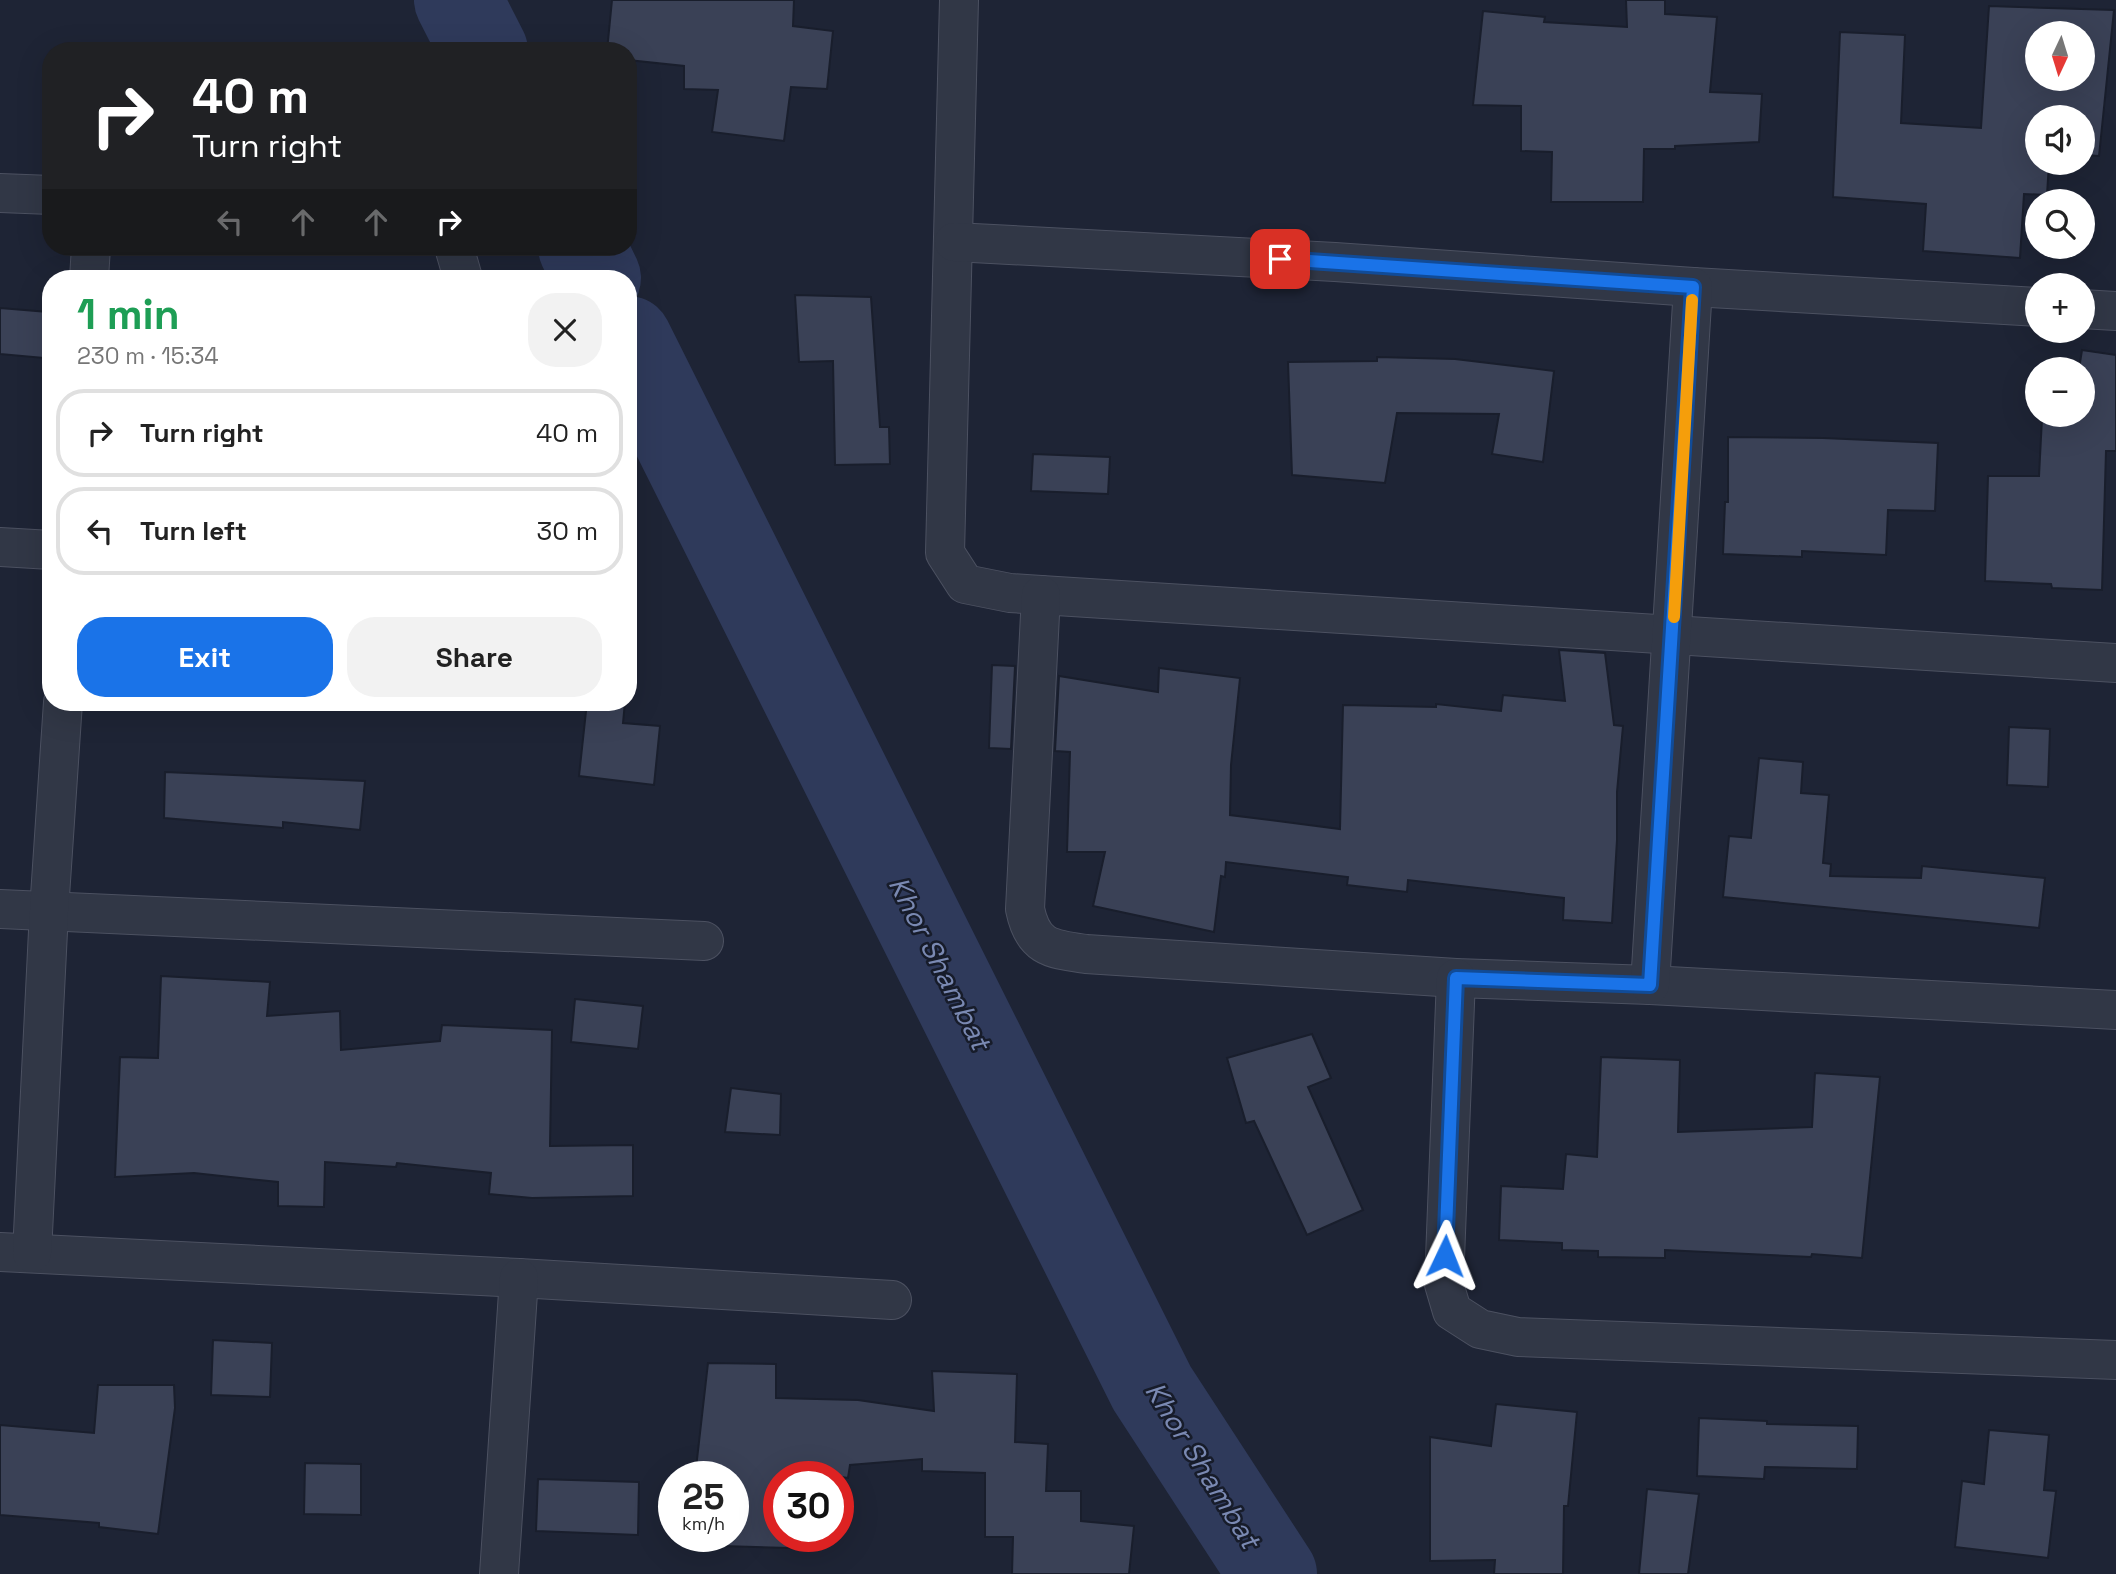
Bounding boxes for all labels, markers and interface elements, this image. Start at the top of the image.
north arrow [2025,21,2095,91]
map controls [2025,21,2095,427]
text: 40 m [192,65,309,127]
icon: right [77,70,168,161]
button: sound [2025,105,2095,175]
text: Turn right [192,126,342,166]
button: search [2025,189,2095,259]
icon: left [211,203,249,241]
icon: ahead [284,203,322,241]
icon: ahead [357,203,395,241]
icon: right [430,203,468,241]
pin [1250,229,1310,289]
icon: arrive [1261,240,1299,278]
button: + [2025,273,2095,343]
text: 1 min [77,288,180,341]
button: close [528,293,602,367]
text: 230 m · 15:34 [77,341,219,371]
button: − [2025,357,2095,427]
icon: right [81,414,119,452]
text: Turn right [140,416,264,450]
text: 40 m [536,416,598,450]
icon: left [81,512,119,550]
text: Turn left [140,514,247,548]
text: 30 m [537,514,598,548]
button: Exit [77,617,333,697]
button: Share [347,617,602,697]
water label: Khor Shambat [881,870,1001,1059]
position arrow [1408,1219,1482,1293]
water label: Khor Shambat [1137,1375,1270,1558]
speed limit sign: 30 [763,1461,854,1552]
text: 25 [683,1475,724,1519]
text: km/h [682,1512,725,1535]

